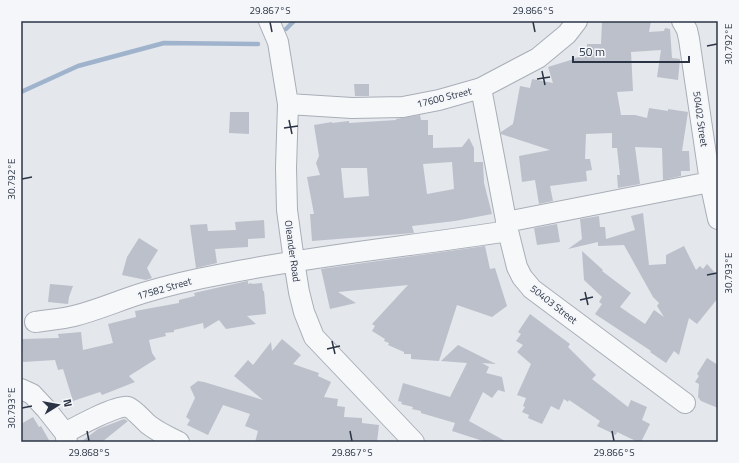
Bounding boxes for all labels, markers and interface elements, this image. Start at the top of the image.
text: 29.867°S [249,3,291,18]
text: 29.866°S [512,3,554,18]
text: 30.792°E [721,23,736,65]
scale bar [573,38,689,64]
text: 50 m [579,42,605,61]
street label: 17600 Street [415,83,474,112]
street label: 50402 Street [689,90,712,148]
text: 30.792°E [4,158,19,200]
street label: Oleander Road [281,219,304,283]
text: 30.793°E [721,252,736,294]
street label: 17582 Street [135,273,194,303]
street label: 50403 Street [527,281,581,328]
north arrow [38,385,78,425]
text: 30.793°E [4,387,19,429]
text: N [59,398,76,408]
text: 29.868°S [68,445,110,460]
text: 29.867°S [331,445,373,460]
text: 29.866°S [593,445,635,460]

